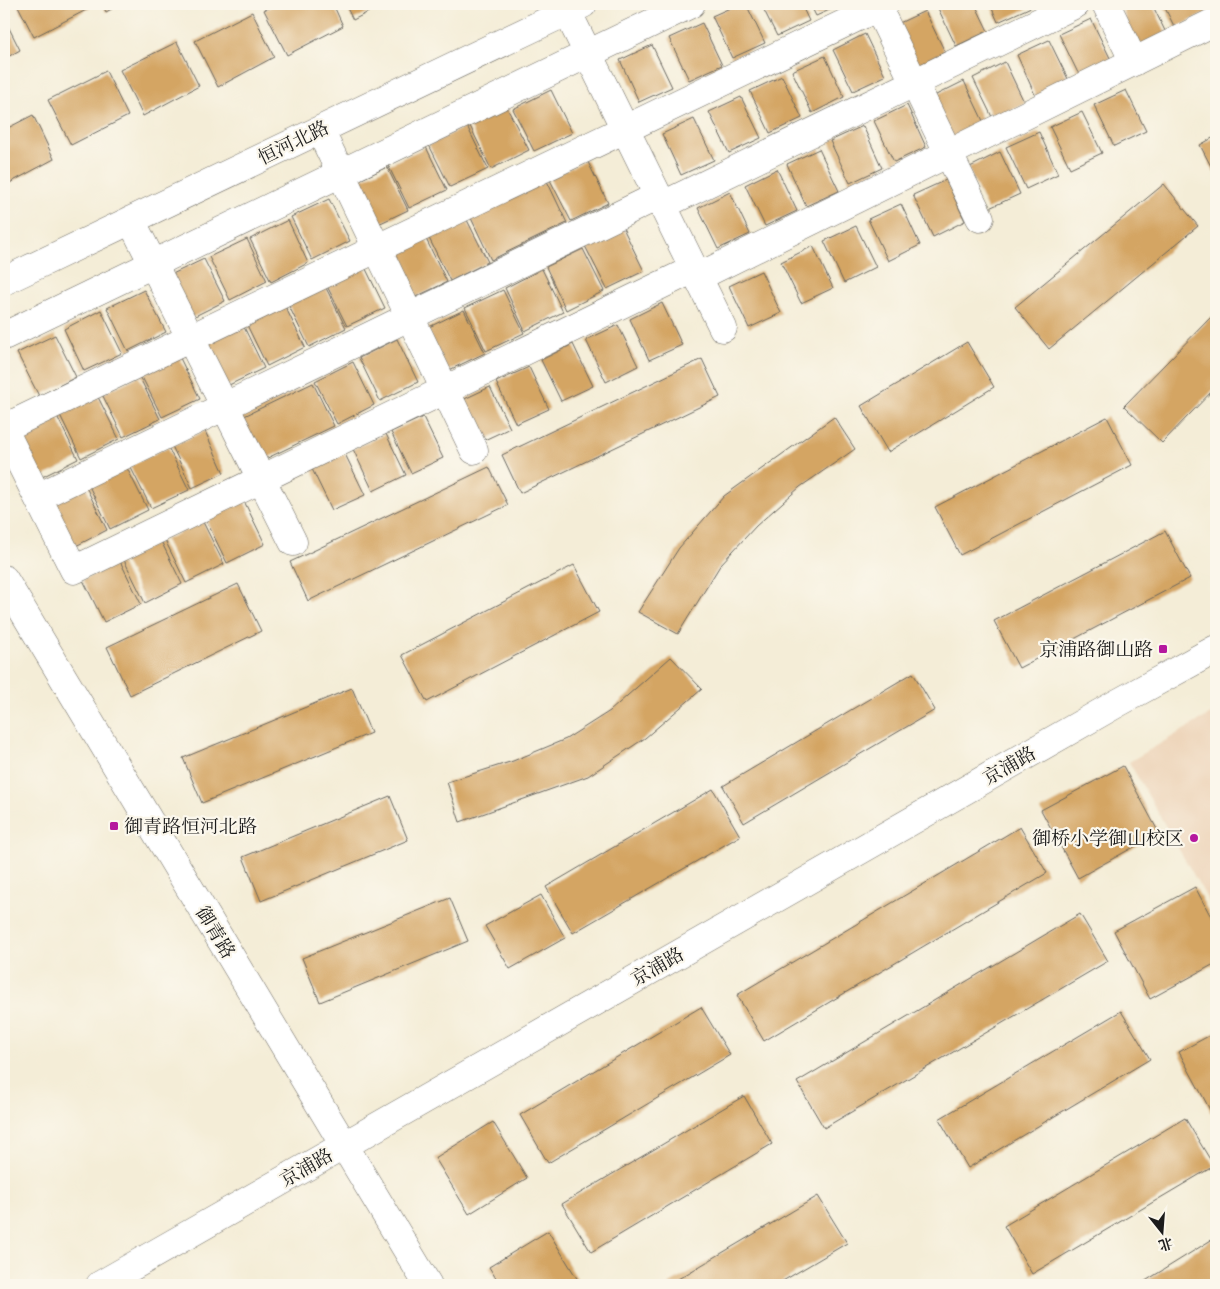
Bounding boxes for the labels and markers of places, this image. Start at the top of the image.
place label: 京浦路御山路 [1039,635,1153,663]
marker: 京浦路御山路 [1157,643,1169,655]
place label: 御青路恒河北路 [124,812,257,840]
marker: 御青路恒河北路 [108,820,120,832]
place label: 御桥小学御山校区 [1032,824,1184,852]
marker: 御桥小学御山校区 [1188,832,1200,844]

